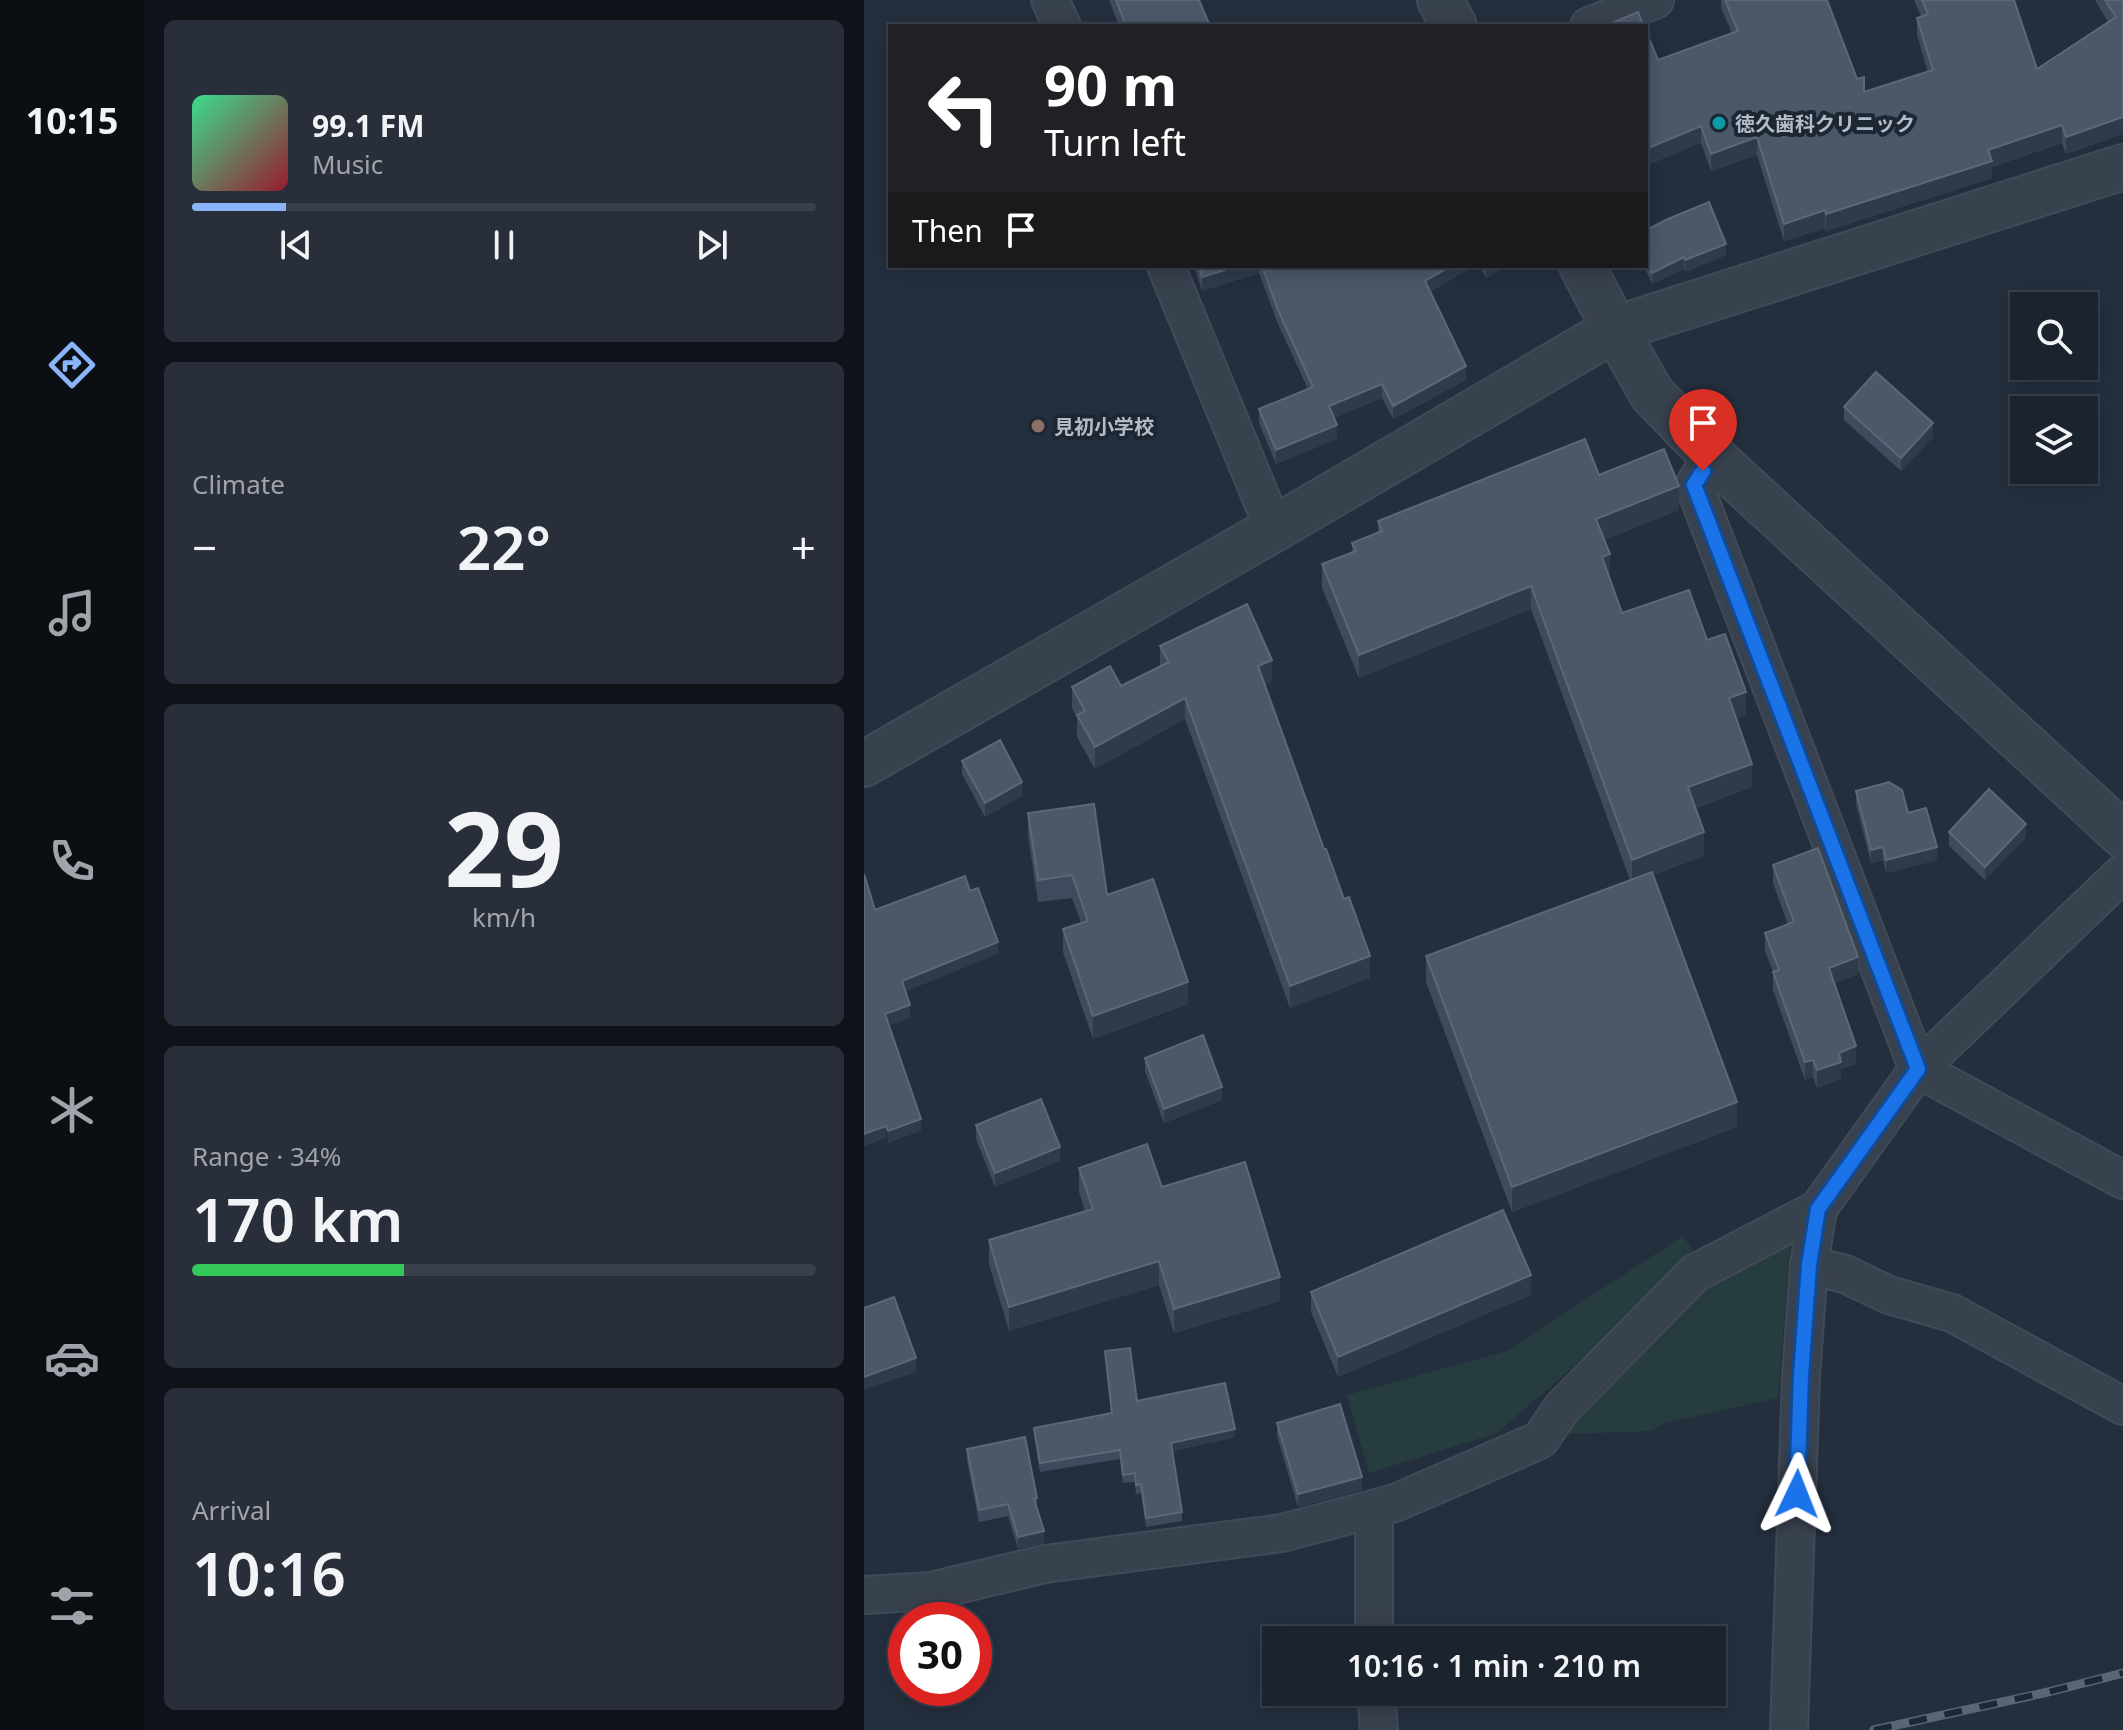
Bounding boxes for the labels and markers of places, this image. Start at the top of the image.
place label: 徳久歯科クリニック [1735,110,1915,137]
marker: 徳久歯科クリニック [1710,114,1728,132]
pin [1669,389,1737,471]
place label: 見初小学校 [1054,413,1154,440]
marker: 見初小学校 [1029,417,1047,435]

